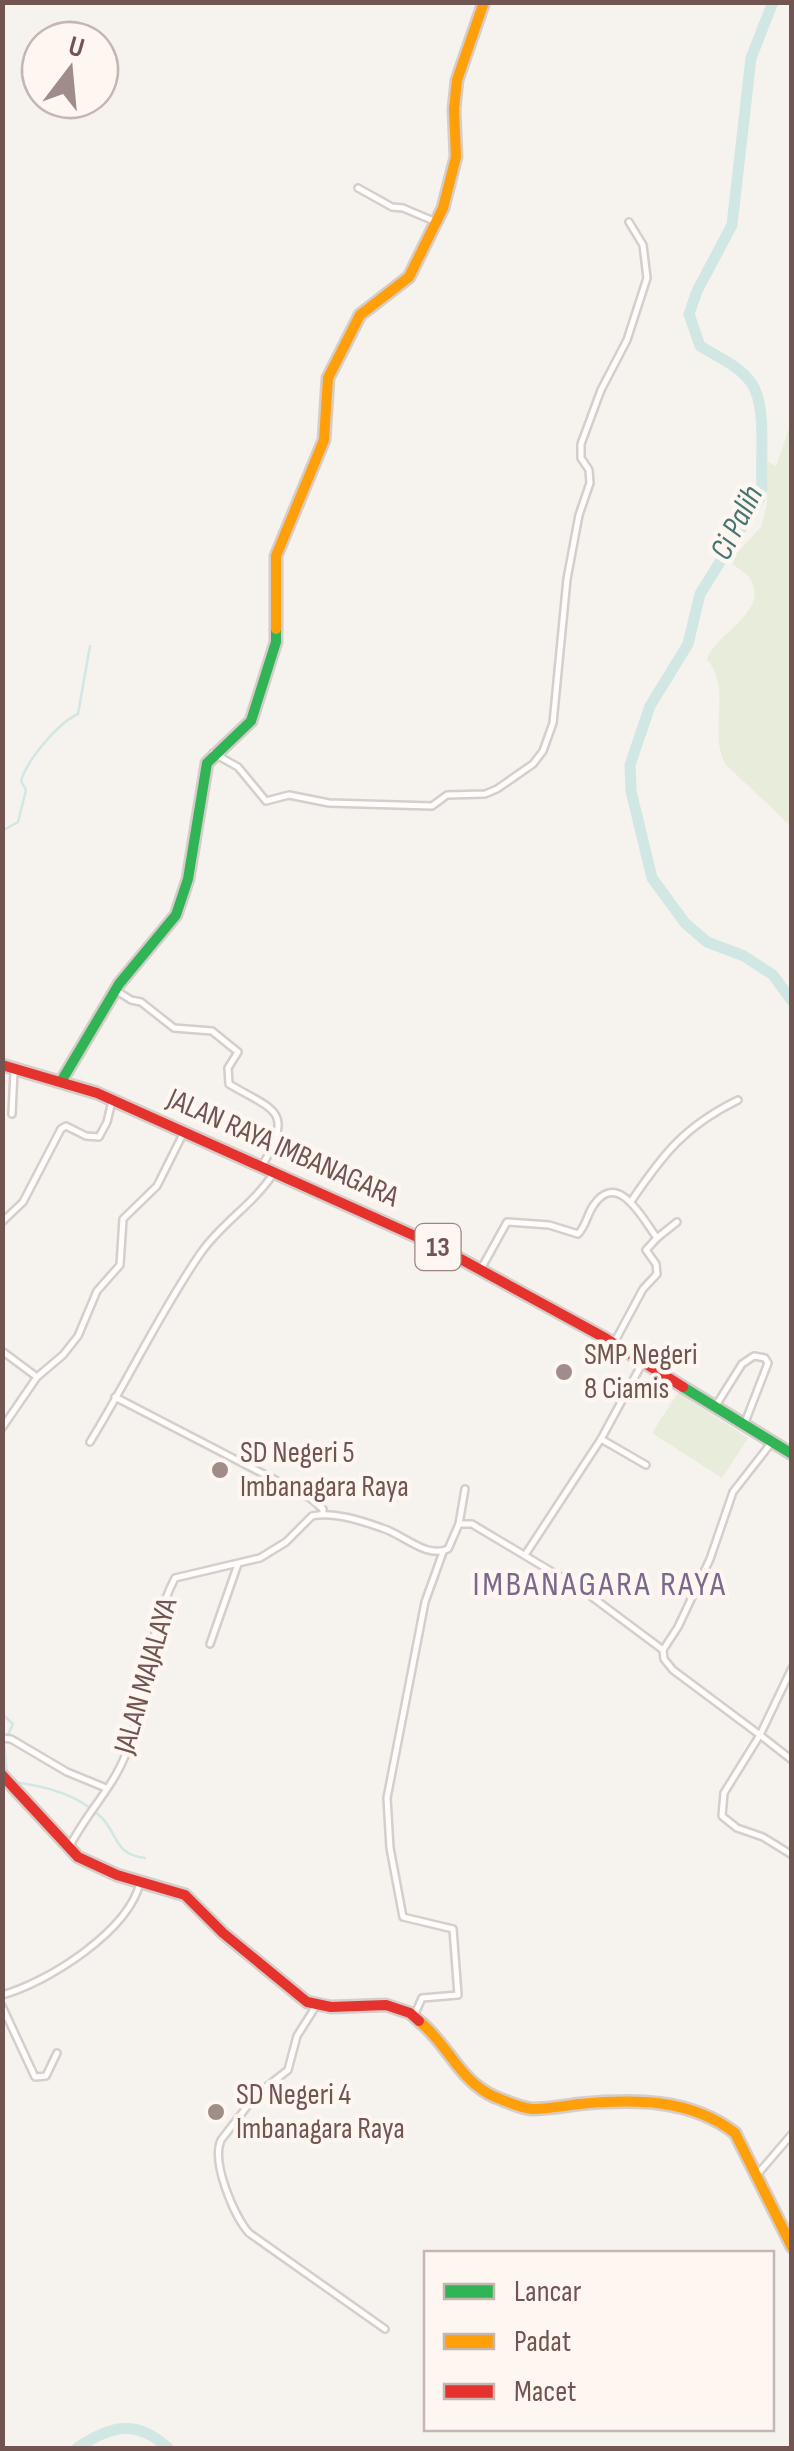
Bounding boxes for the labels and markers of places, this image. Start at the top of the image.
place label: SMP Negeri 8 Ciamis [584,1337,698,1407]
marker: SMP Negeri 8 Ciamis [553,1361,575,1383]
place label: SD Negeri 5 Imbanagara Raya [240,1435,409,1505]
marker: SD Negeri 5 Imbanagara Raya [209,1459,231,1481]
place label: SD Negeri 4 Imbanagara Raya [236,2077,405,2147]
marker: SD Negeri 4 Imbanagara Raya [205,2101,227,2123]

